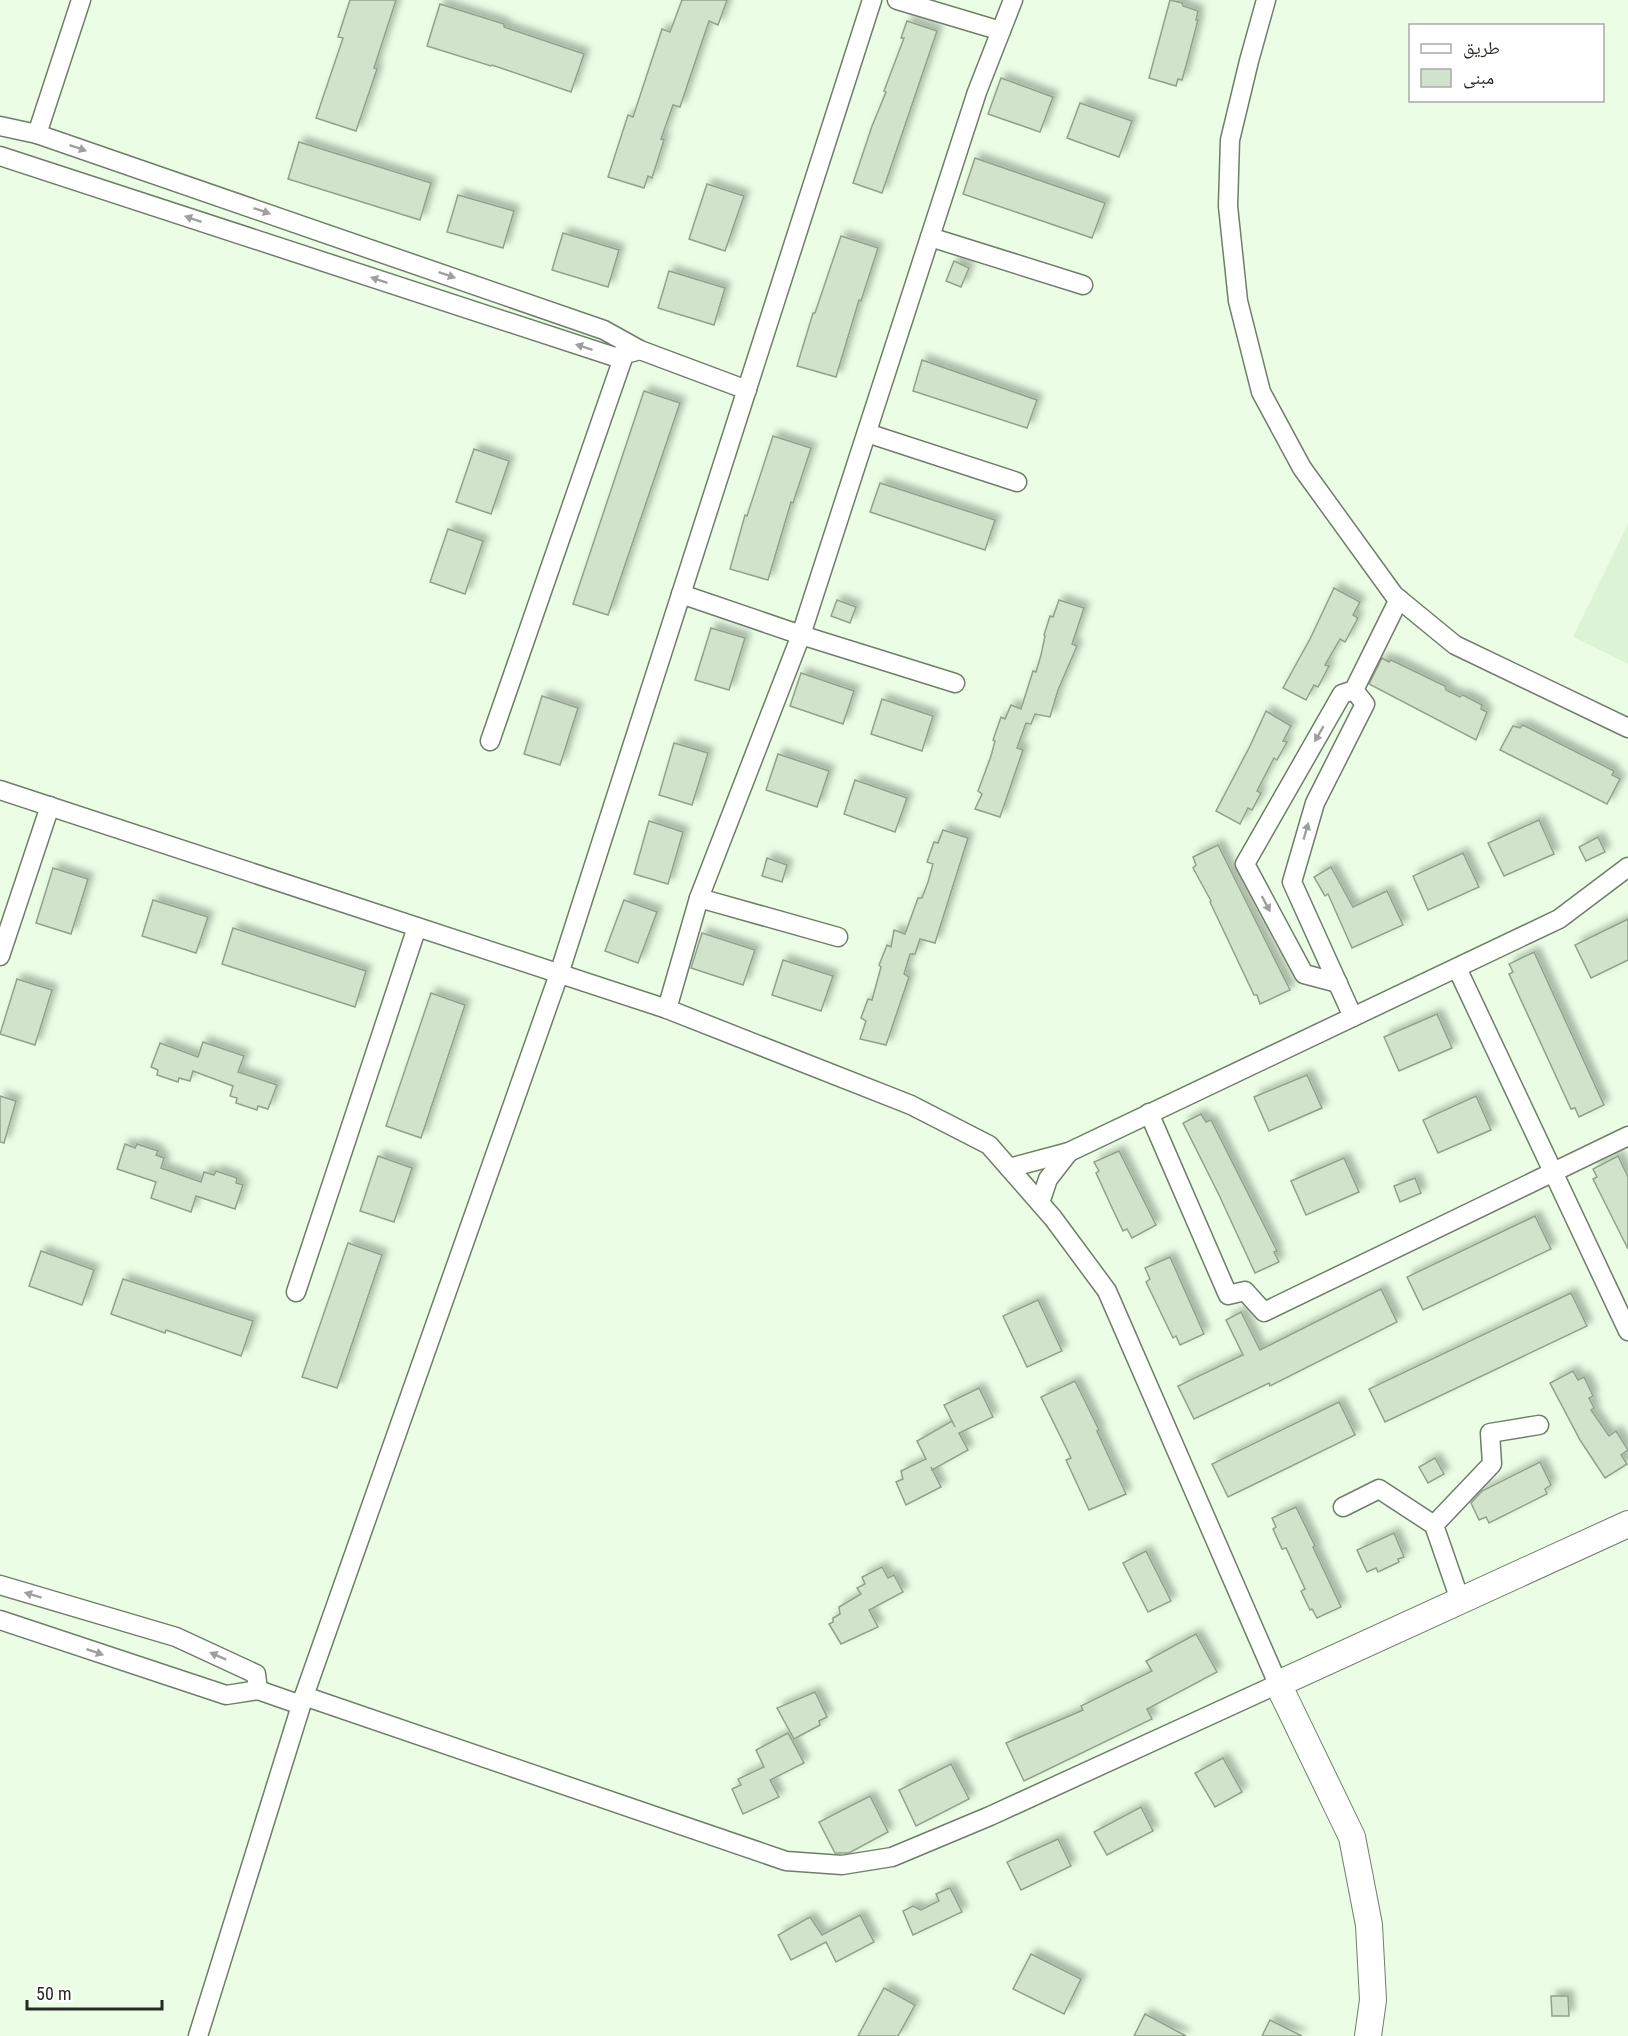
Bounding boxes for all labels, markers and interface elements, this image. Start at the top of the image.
legend [1409,24,1604,102]
text: طريق [1463,37,1500,59]
text: مبنى [1463,67,1494,89]
one-way arrow [69,144,87,154]
one-way arrow [253,207,271,217]
one-way arrow [184,214,202,224]
one-way arrow [438,271,456,281]
one-way arrow [370,275,388,284]
one-way arrow [575,342,593,351]
one-way arrow [1314,726,1325,742]
one-way arrow [1302,822,1312,840]
one-way arrow [1261,895,1271,913]
one-way arrow [24,1590,42,1599]
one-way arrow [86,1647,104,1657]
one-way arrow [209,1652,226,1661]
scale bar [27,1973,162,2011]
text: 50 m [36,1983,71,2004]

